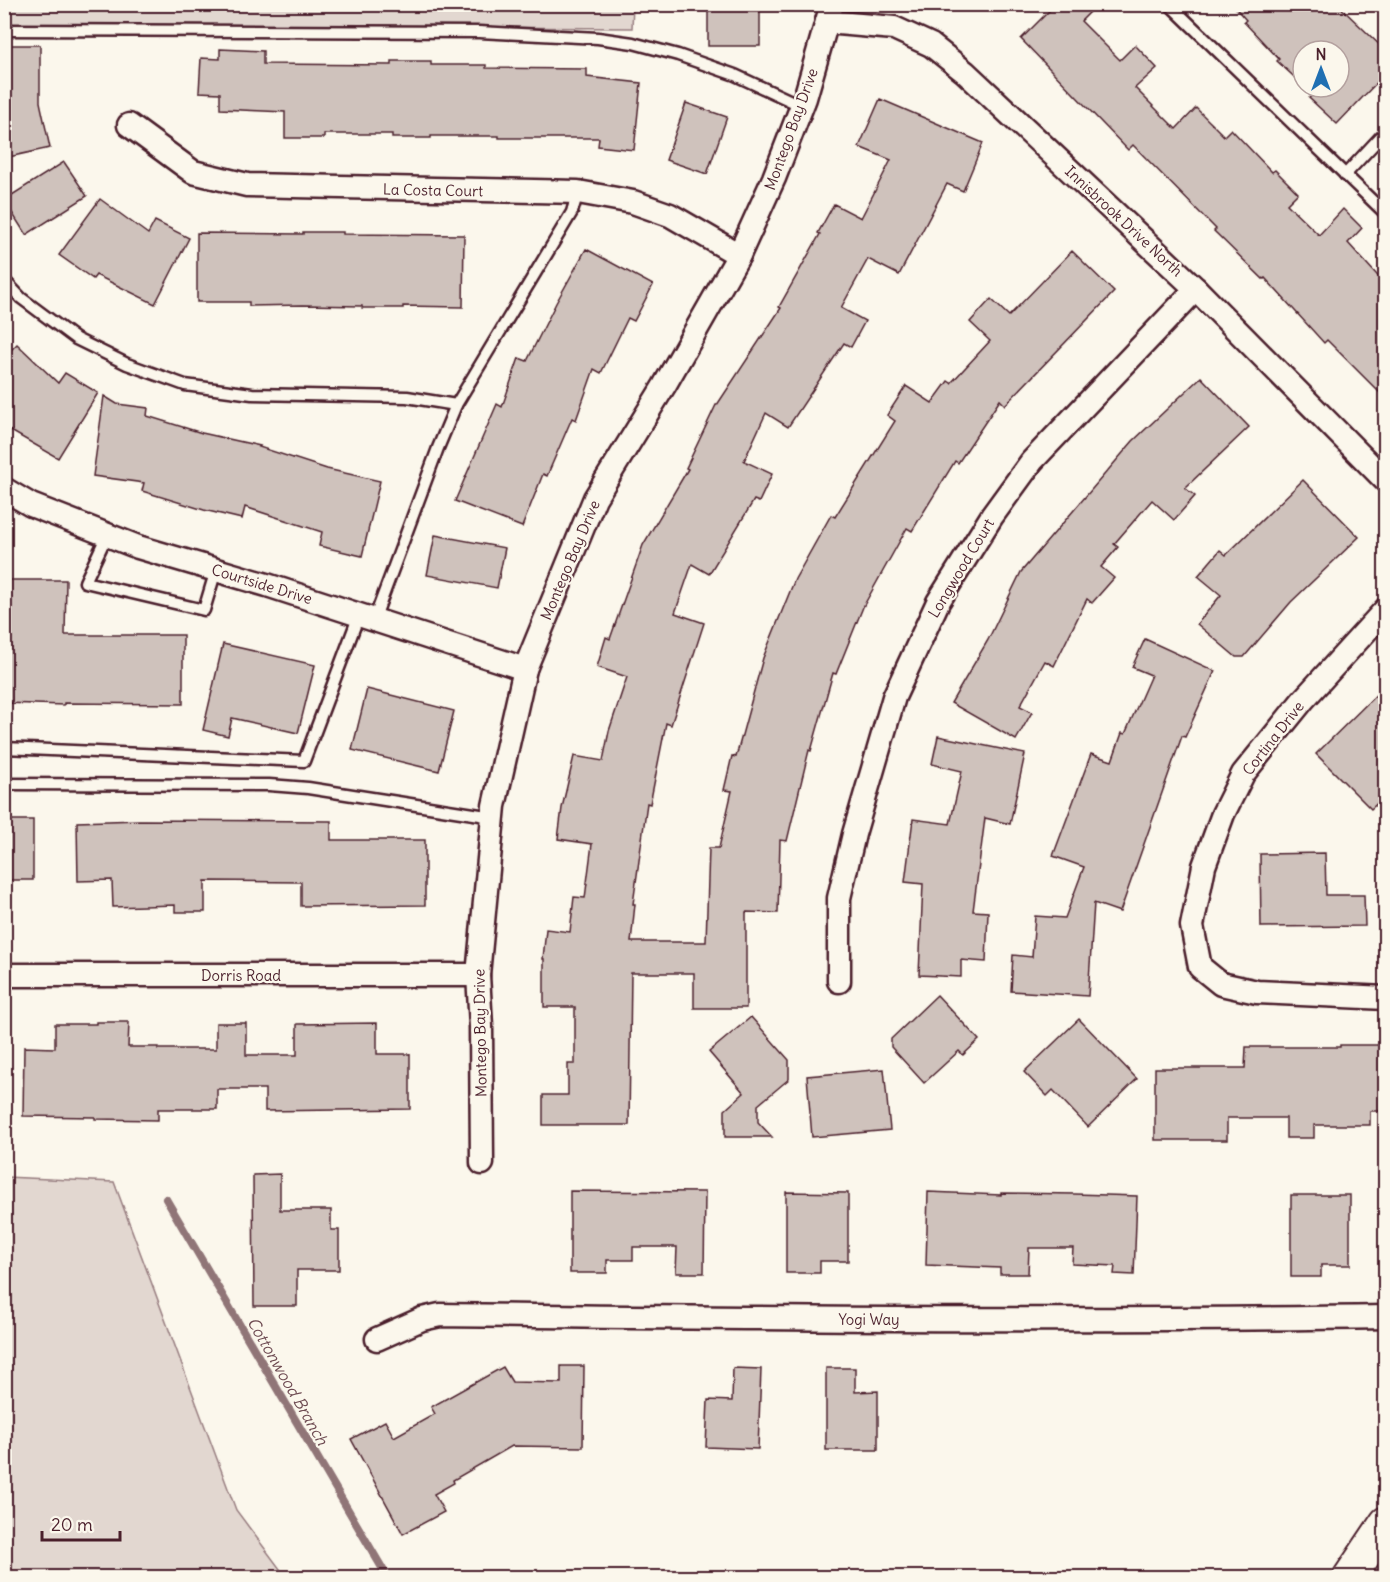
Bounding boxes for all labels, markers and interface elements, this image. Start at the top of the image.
north arrow [1291,39,1351,99]
text: N [1315,44,1327,64]
street label: Montego Bay Drive [760,65,822,193]
street label: Innisbrook Drive North [1061,162,1187,281]
street label: La Costa Court [383,180,483,200]
street label: Montego Bay Drive [536,497,604,623]
street label: Longwood Court [924,515,998,621]
street label: Courtside Drive [209,560,315,608]
street label: Cortina Drive [1238,697,1308,779]
street label: Dorris Road [201,966,281,985]
street label: Montego Bay Drive [469,969,491,1097]
street label: Yogi Way [838,1310,900,1329]
water label: Cottonwood Branch [243,1313,333,1449]
scale bar [42,1504,120,1542]
text: 20 m [51,1513,93,1536]

